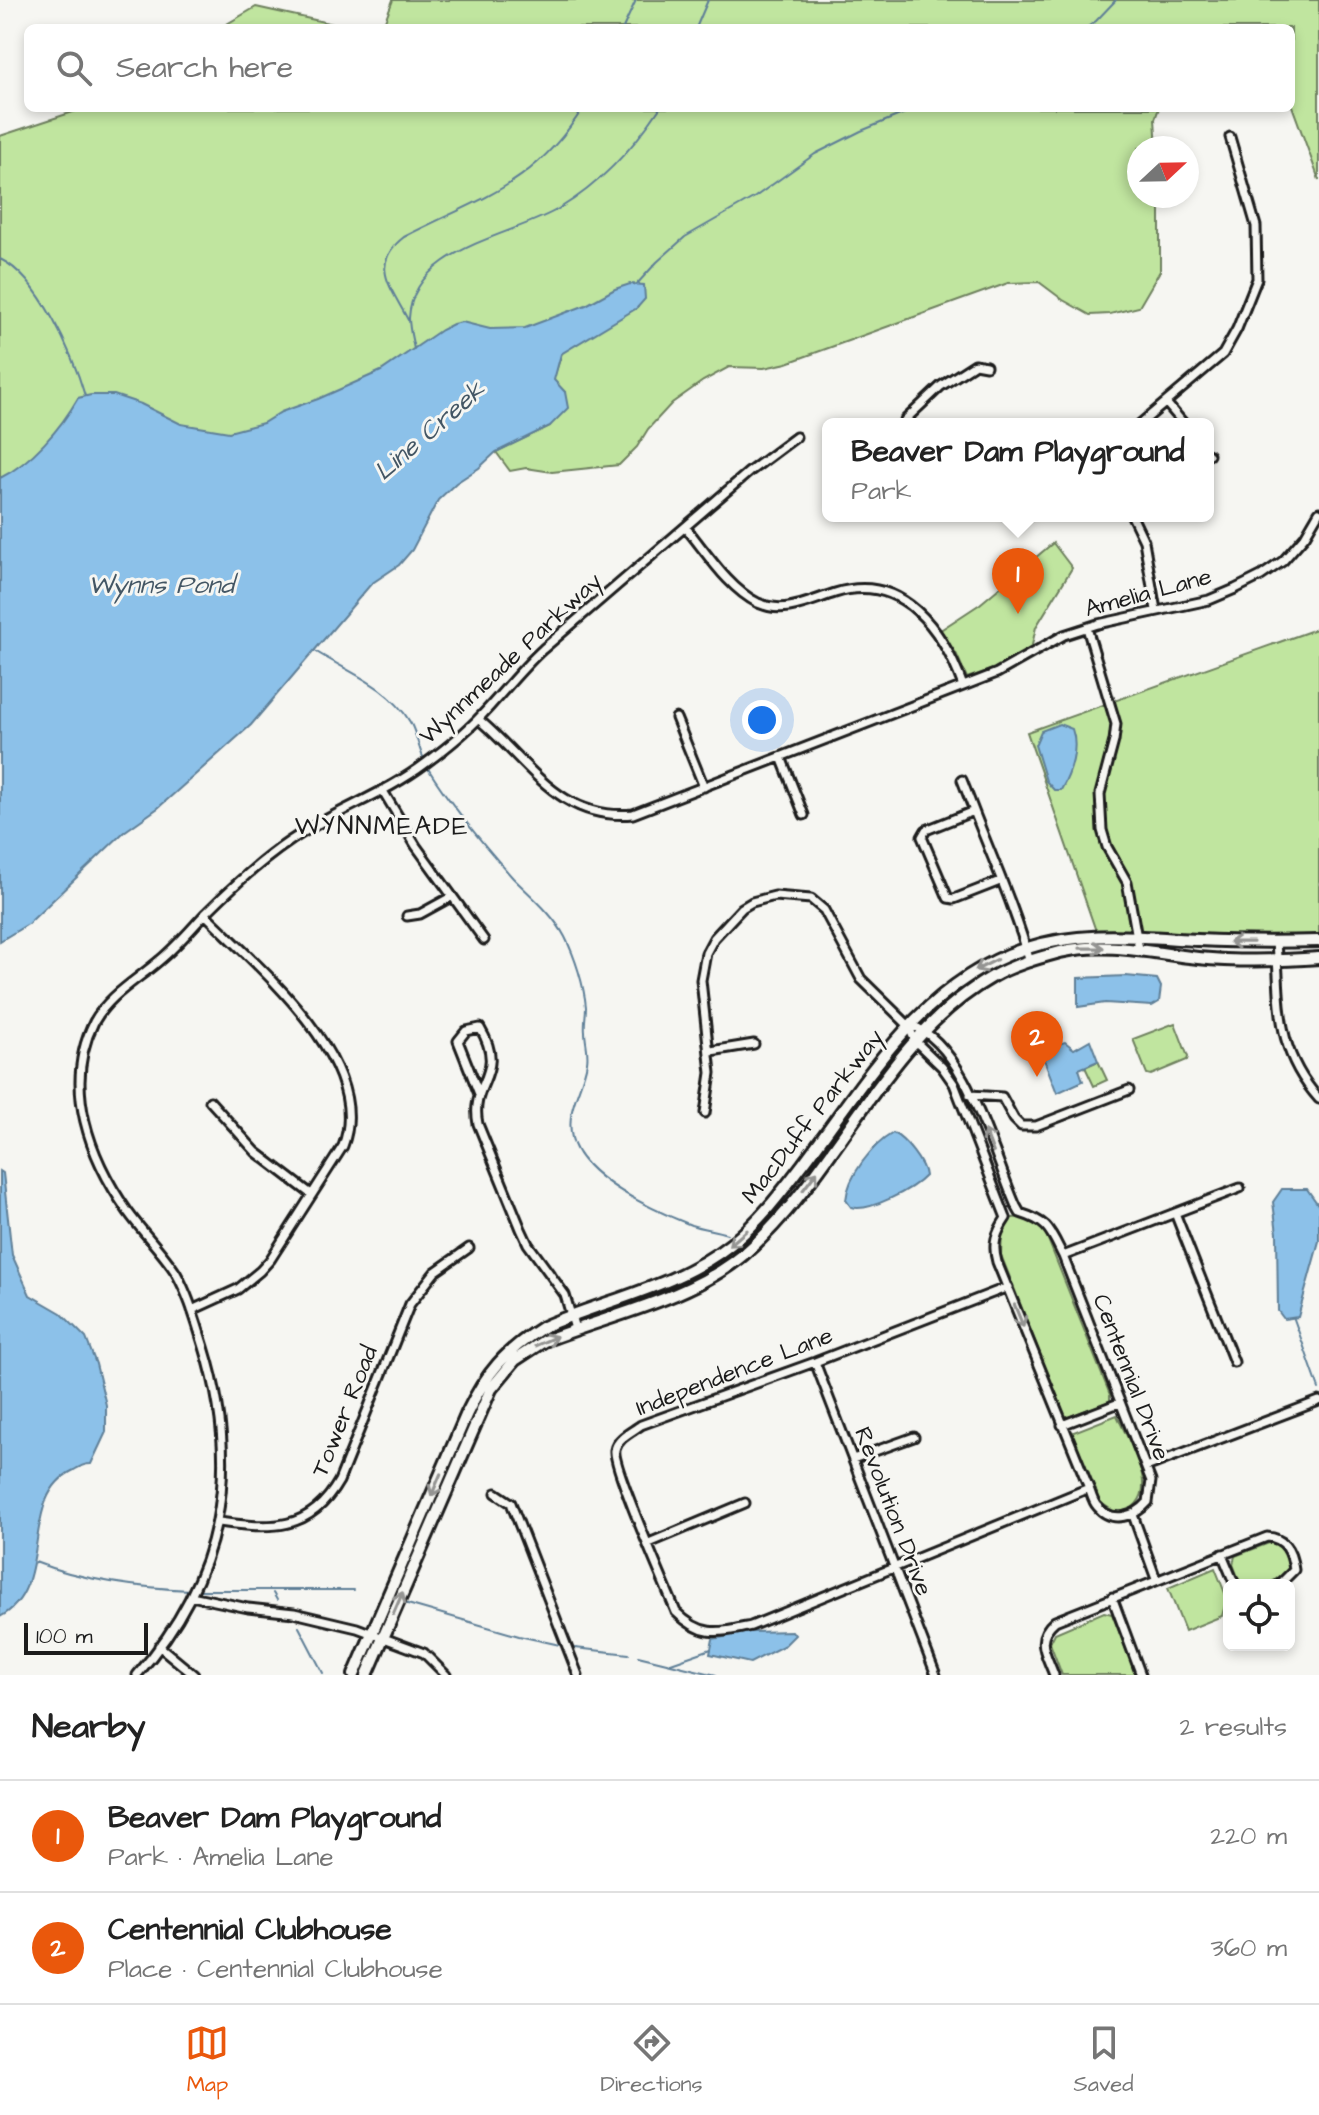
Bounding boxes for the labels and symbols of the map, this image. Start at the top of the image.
north arrow [1127,136,1199,208]
water label: Line Creek [366,372,494,489]
pin: 1 [992,548,1044,614]
street label: Amelia Lane [1081,560,1215,626]
street label: Wynnmeade Parkway [412,565,610,753]
water label: Wynns Pond [88,567,239,604]
your location [742,700,782,740]
district label: WYNNMEADE [295,808,469,844]
one-way arrow [1228,934,1255,949]
one-way arrow [1078,941,1105,956]
one-way arrow [975,958,999,974]
pin: 2 [1011,1011,1063,1077]
street label: MacDuff Parkway [734,1022,893,1212]
one-way arrow [981,1129,995,1154]
one-way arrow [801,1171,818,1192]
one-way arrow [728,1229,748,1247]
street label: Centennial Drive [1084,1289,1178,1466]
one-way arrow [1013,1303,1027,1328]
street label: Independence Lane [631,1319,838,1425]
one-way arrow [533,1333,558,1348]
street label: Tower Road [303,1341,387,1482]
street label: Revolution Drive [845,1422,941,1601]
one-way arrow [428,1472,443,1497]
one-way arrow [391,1592,406,1616]
scale bar [24,1619,148,1655]

